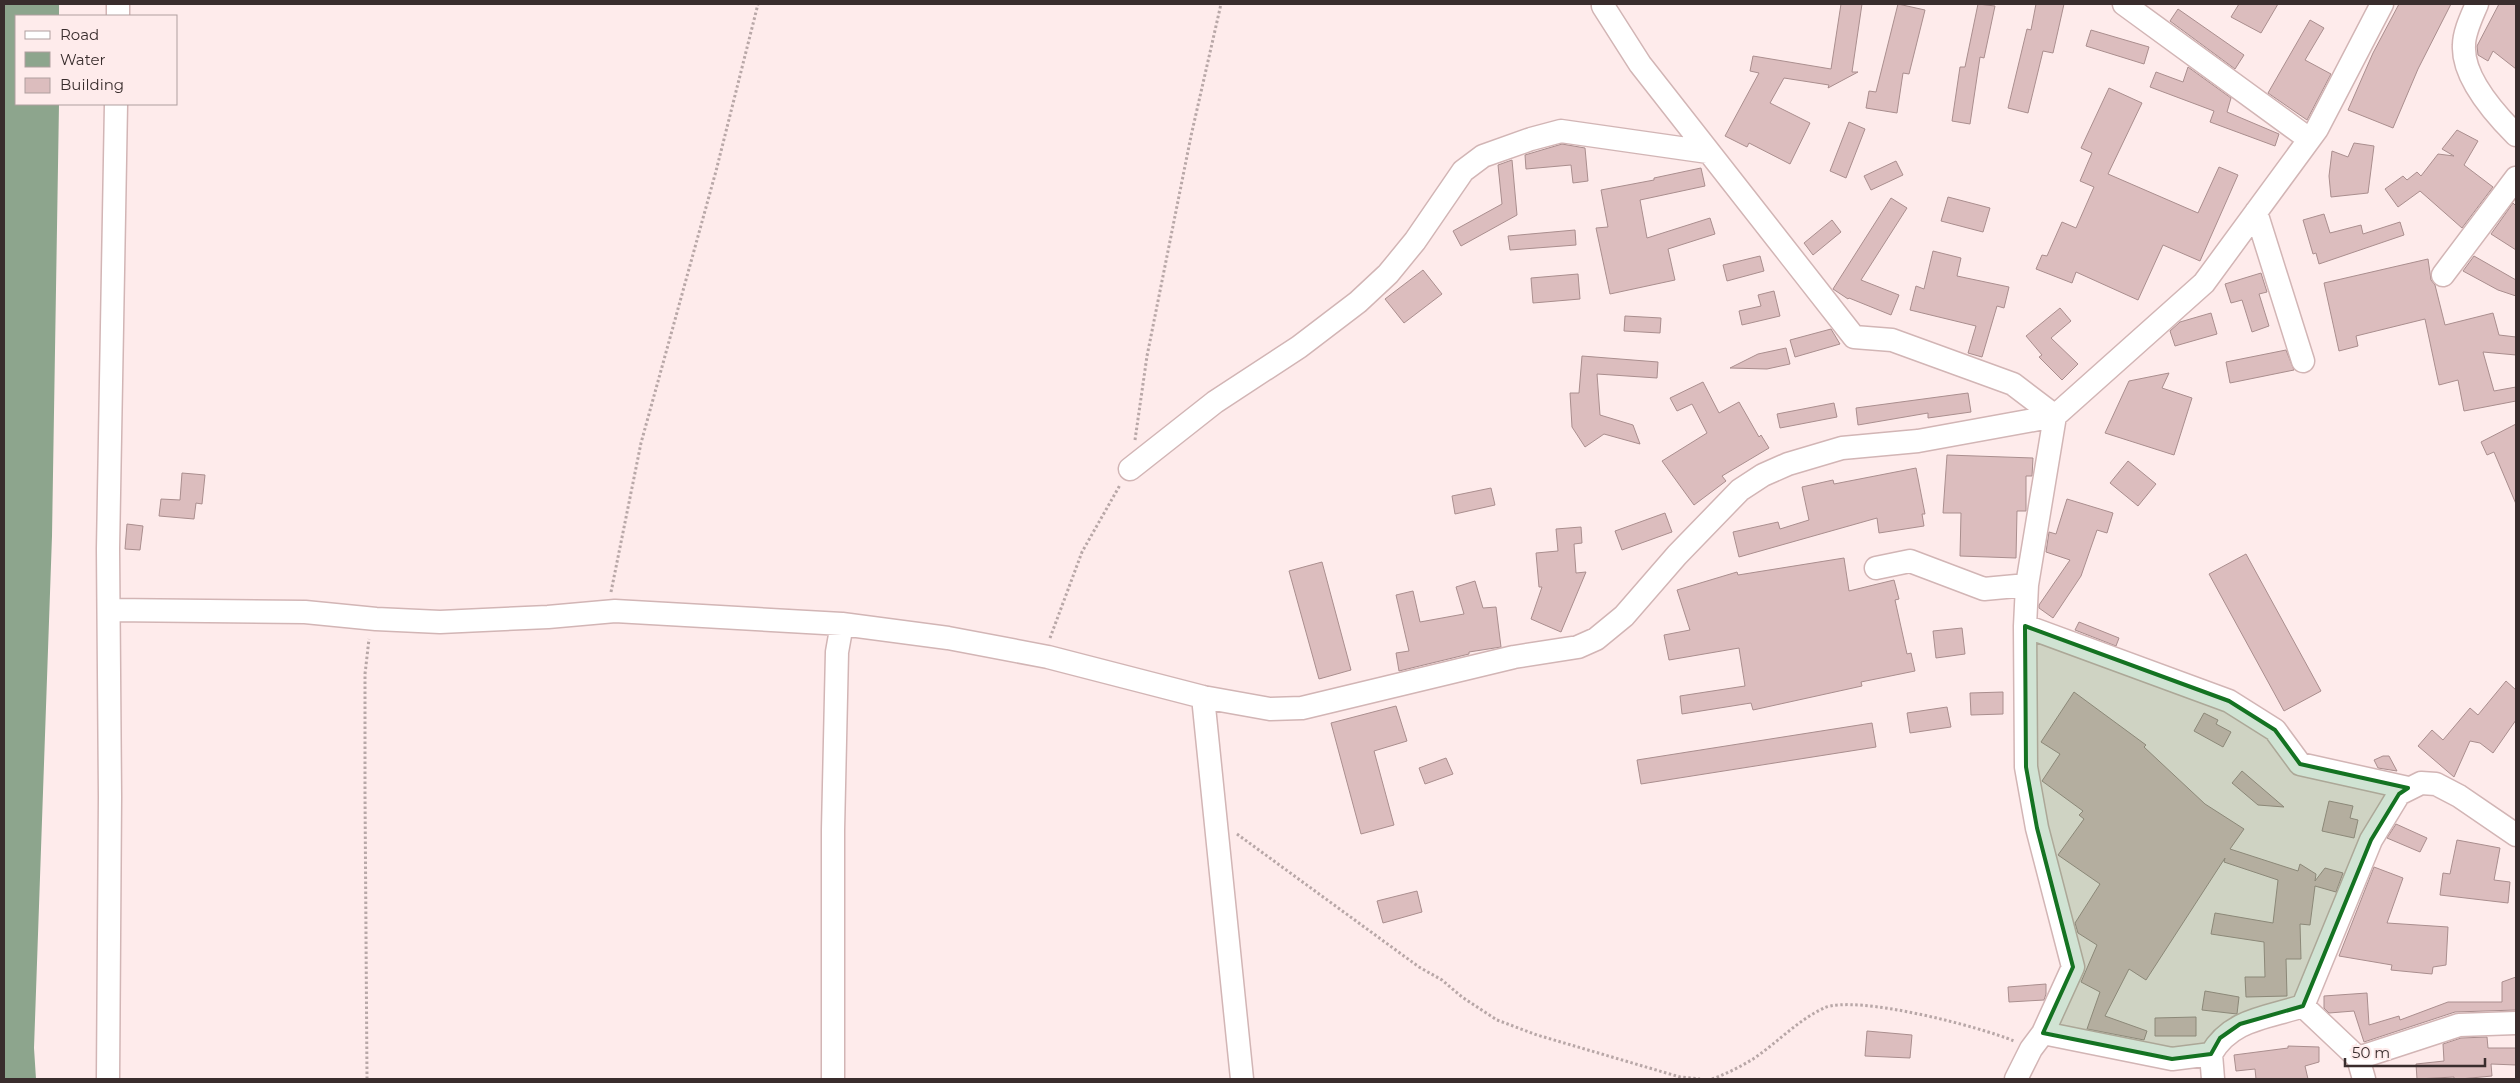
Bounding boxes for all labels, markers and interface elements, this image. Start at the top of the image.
legend [15,15,178,105]
text: Road [60,25,99,44]
text: Water [60,50,106,69]
text: Building [60,75,124,94]
scale bar [2345,1036,2485,1068]
text: 50 m [2352,1043,2390,1062]

